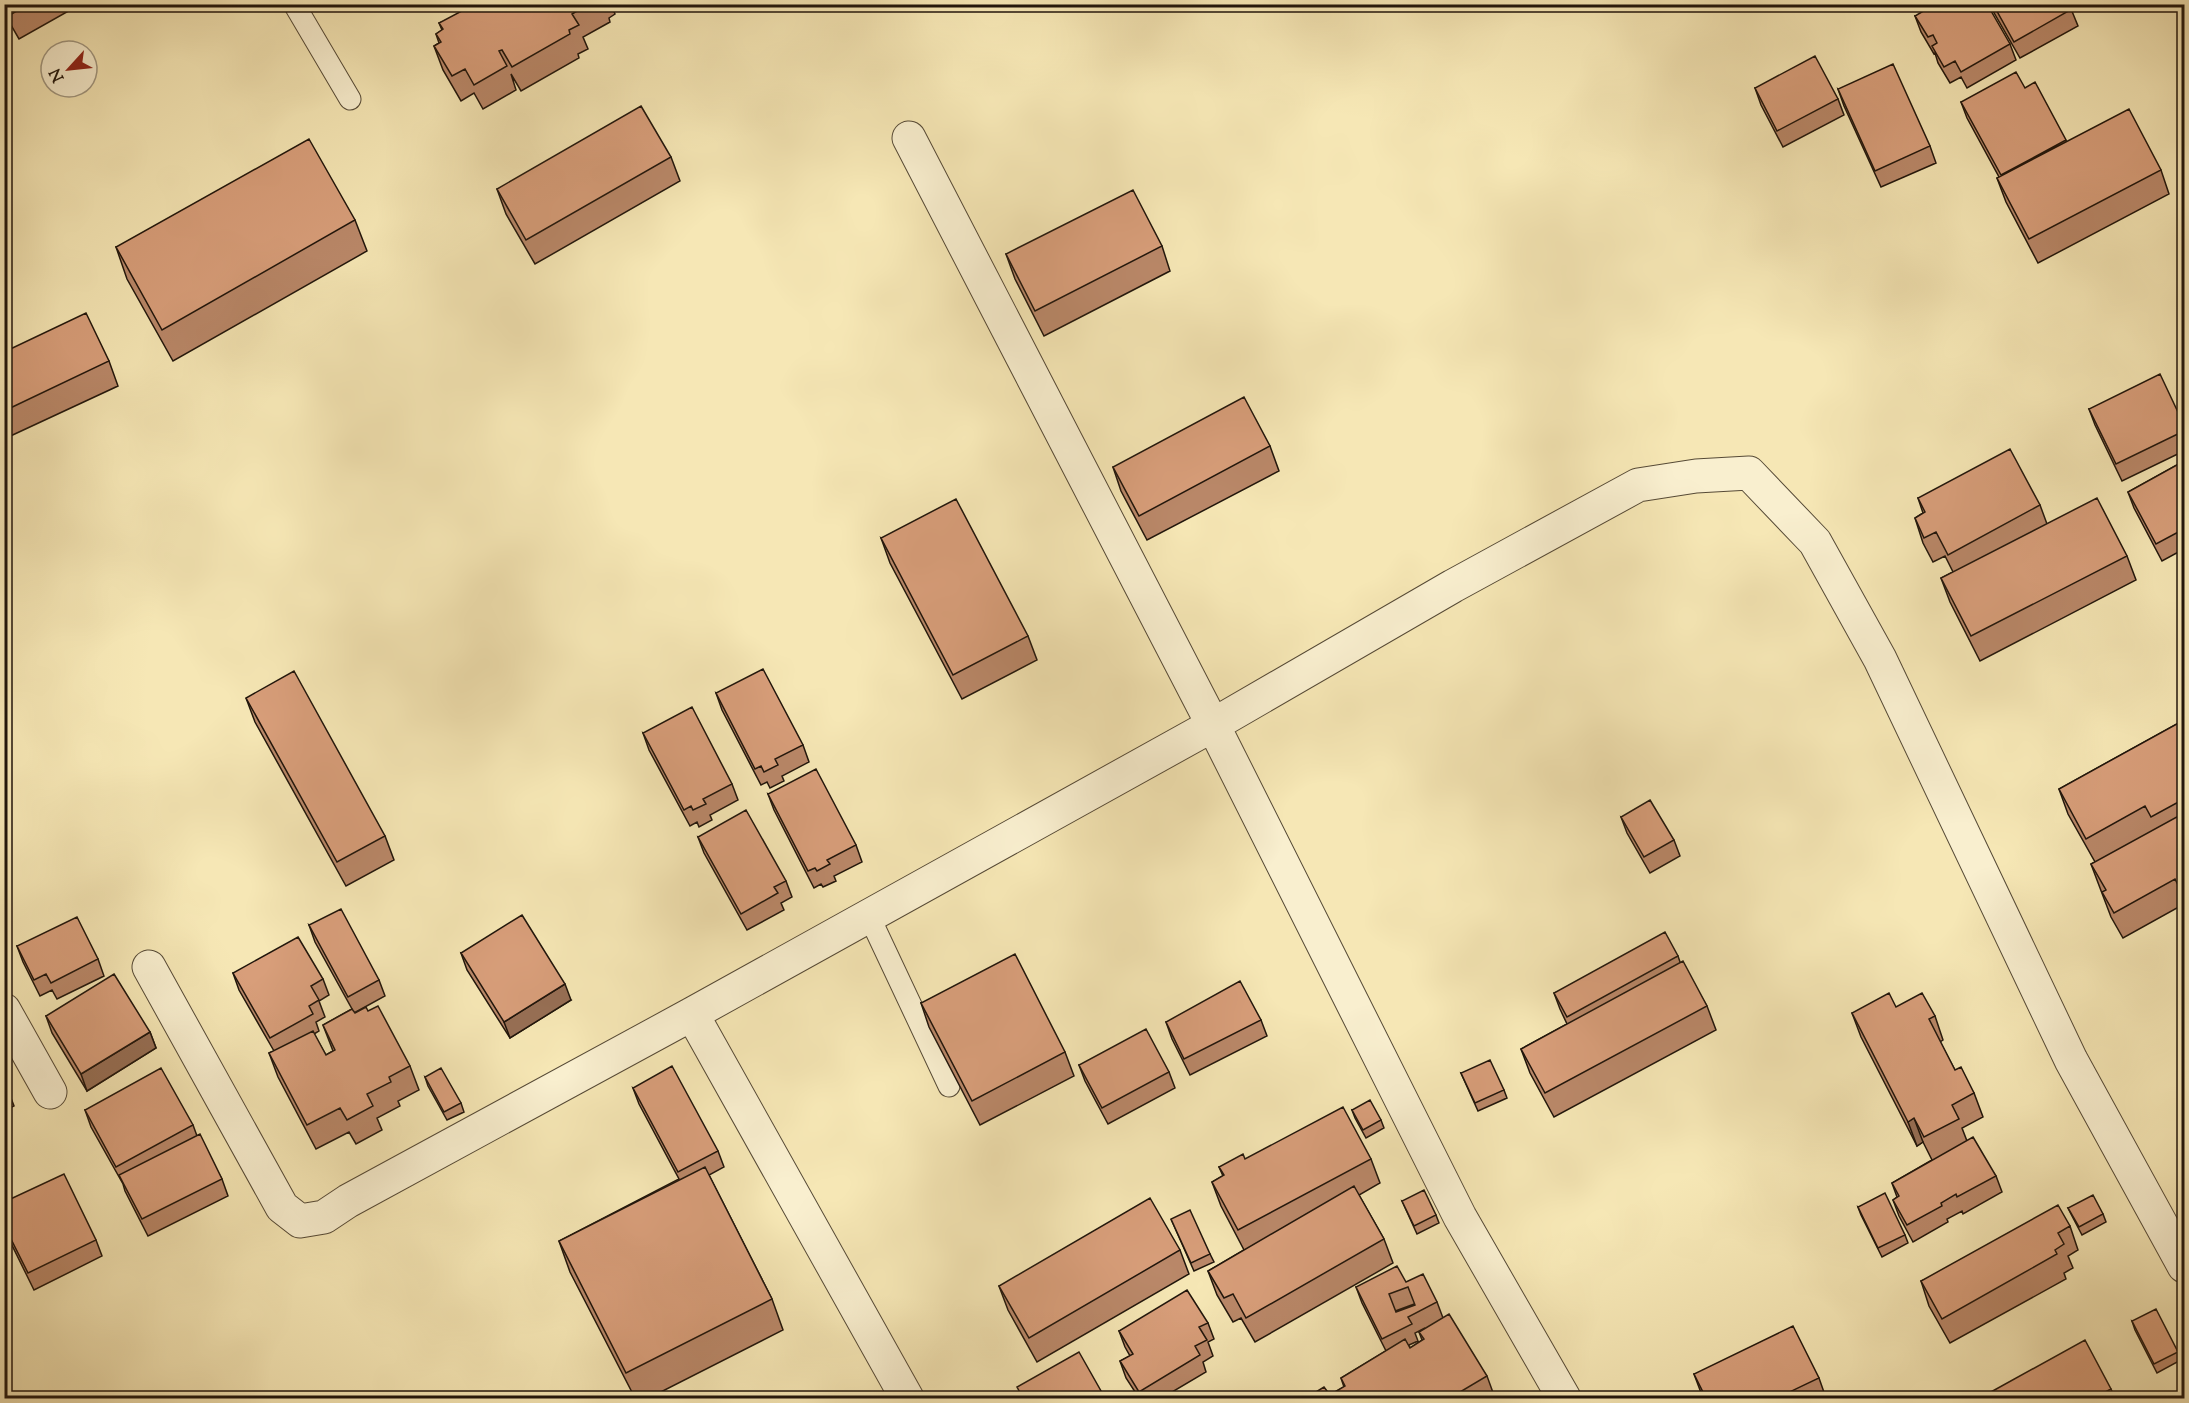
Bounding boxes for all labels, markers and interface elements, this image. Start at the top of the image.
north arrow [39,39,99,99]
text: N [45,64,71,86]

